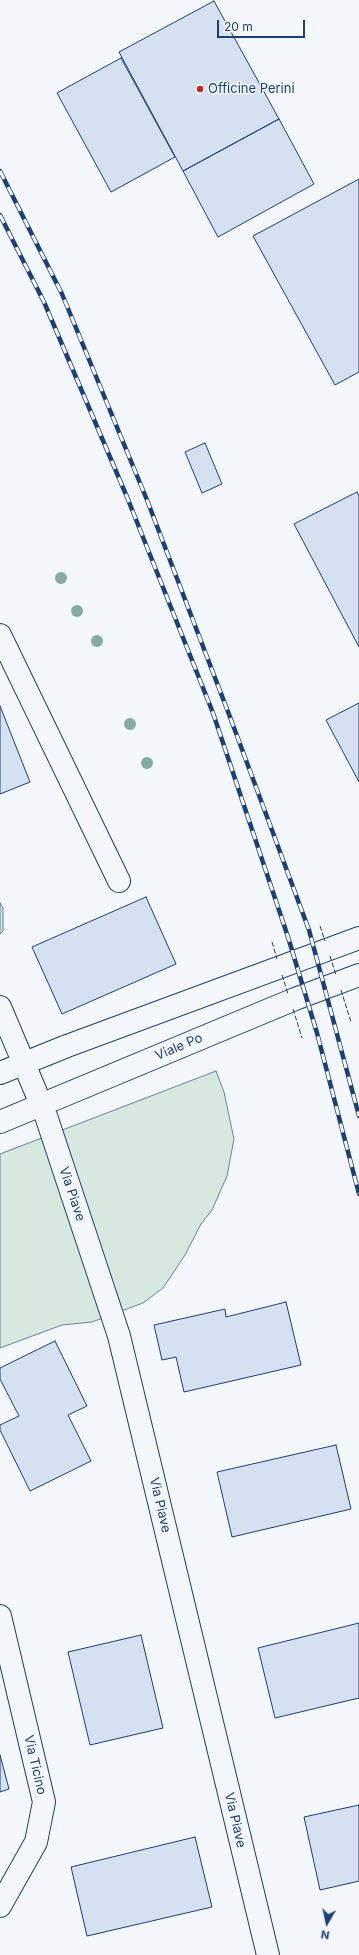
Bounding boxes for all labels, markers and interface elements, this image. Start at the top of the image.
scale bar [219,12,307,38]
text: 20 m [224,19,253,34]
place label: Officine Perini [208,81,295,97]
marker: Officine Perini [195,84,205,94]
street label: Viale Po [153,1030,205,1064]
street label: Via Piave [56,1165,88,1223]
street label: Via Piave [146,1476,174,1534]
street label: Via Ticino [21,1734,49,1796]
street label: Via Piave [221,1791,249,1849]
north arrow [307,1903,347,1943]
text: N [320,1927,330,1942]

